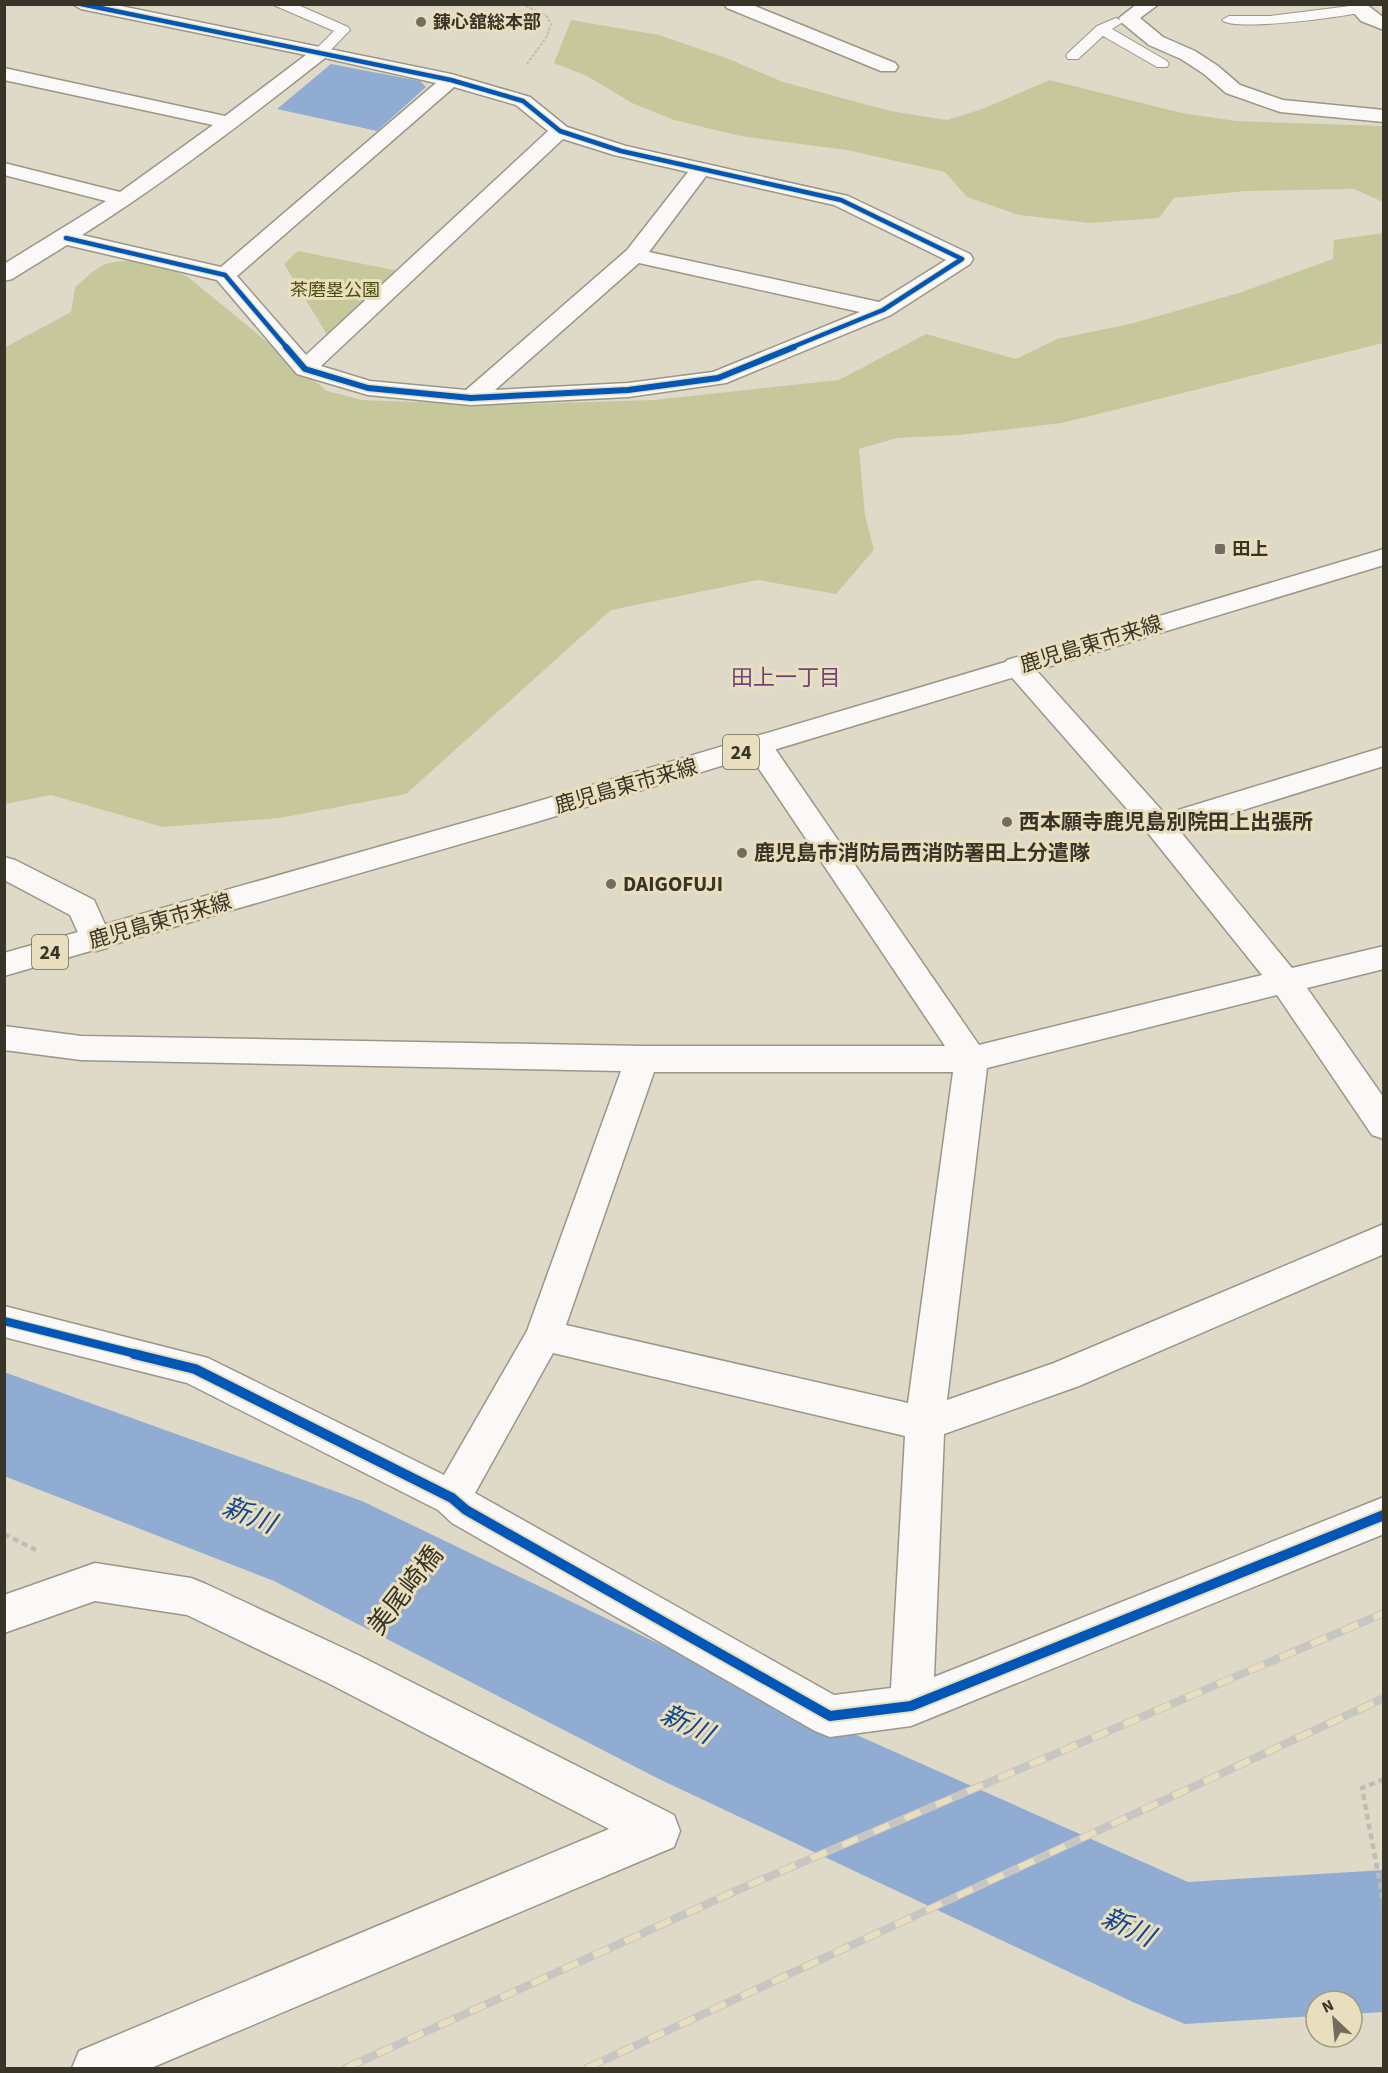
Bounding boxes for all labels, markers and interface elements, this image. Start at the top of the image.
place label: 錬心舘総本部 [432,10,541,35]
marker: 錬心舘総本部 [414,15,428,29]
park label: 茶磨塁公園 [290,278,380,303]
place label: 田上 [1232,537,1268,562]
marker: 田上 [1213,542,1227,556]
street label: 鹿児島東市来線 [1016,608,1166,680]
district label: 田上一丁目 [731,662,841,694]
road number: 24 [723,735,759,769]
street label: 鹿児島東市来線 [551,751,701,821]
place label: 西本願寺鹿児島別院田上出張所 [1019,807,1313,837]
marker: 西本願寺鹿児島別院田上出張所 [1000,815,1014,829]
place label: 鹿児島市消防局西消防署田上分遣隊 [754,838,1090,868]
marker: 鹿児島市消防局西消防署田上分遣隊 [735,846,749,860]
place label: DAIGOFUJI [623,869,723,899]
marker: DAIGOFUJI [604,877,618,891]
street label: 鹿児島東市来線 [85,886,235,956]
road number: 24 [32,935,68,969]
water label: 新川 [217,1488,284,1544]
street label: 美尾崎橋 [359,1538,452,1643]
water label: 新川 [654,1695,722,1755]
water label: 新川 [1095,1898,1163,1958]
north arrow [1304,1989,1364,2049]
text: N [1318,1994,1337,2019]

